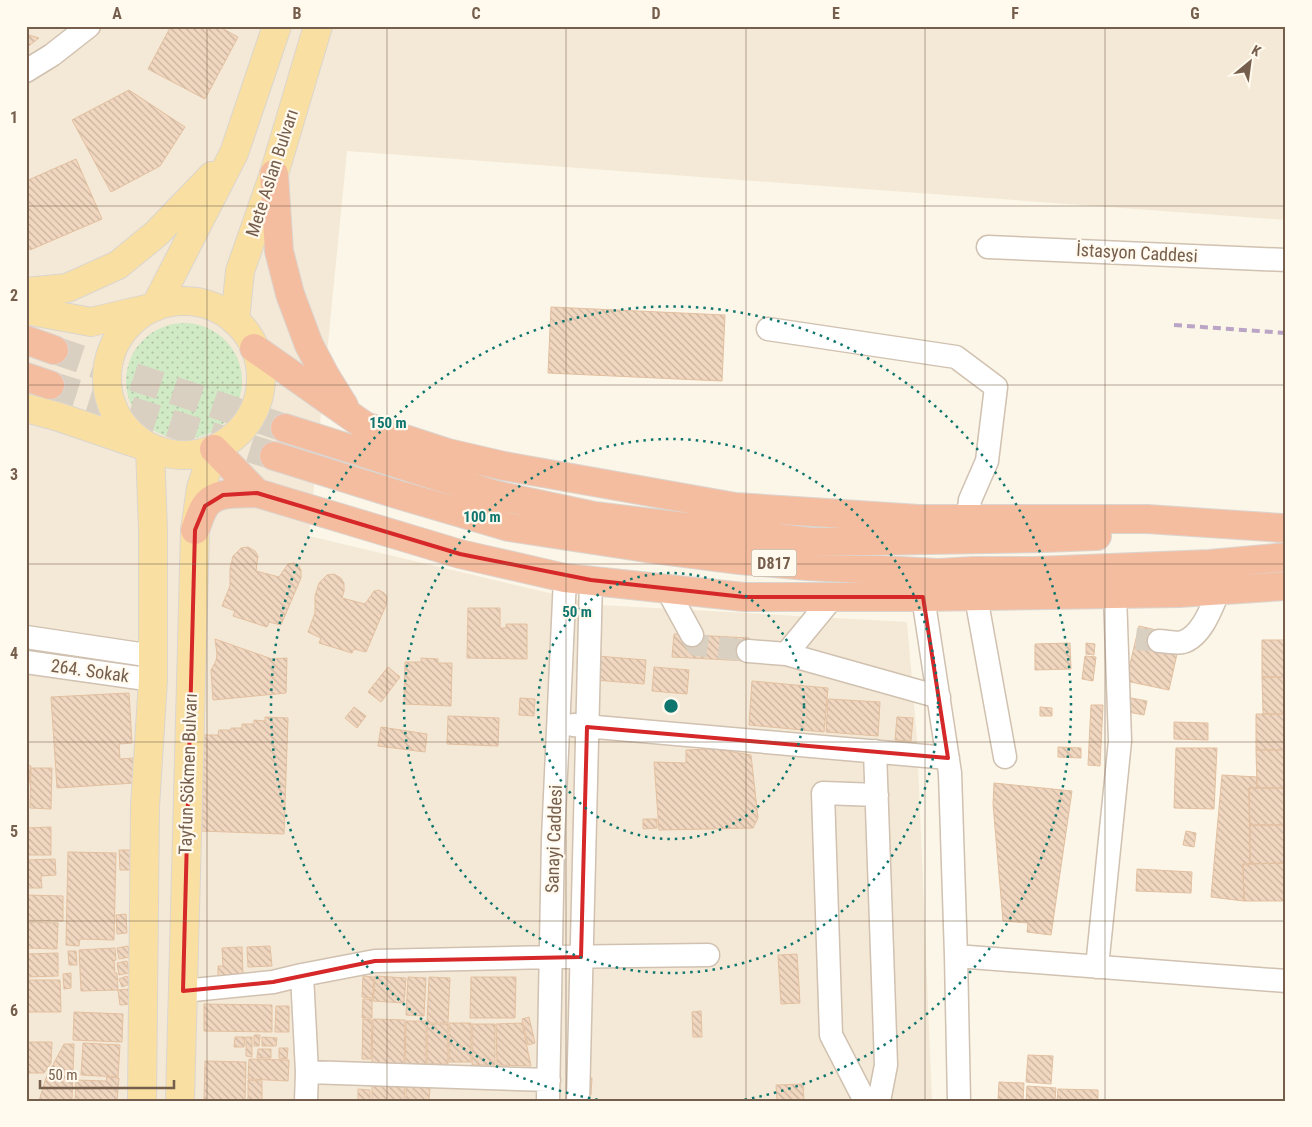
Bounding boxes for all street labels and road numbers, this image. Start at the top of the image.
street label: Mete Aslan Bulvarı [241,106,302,239]
street label: İstasyon Caddesi [1076,239,1198,266]
road number: D817 [752,550,796,576]
street label: 264. Sokak [50,655,131,686]
street label: Tayfun Sökmen Bulvarı [174,693,201,855]
street label: Sanayi Caddesi [541,784,566,894]

